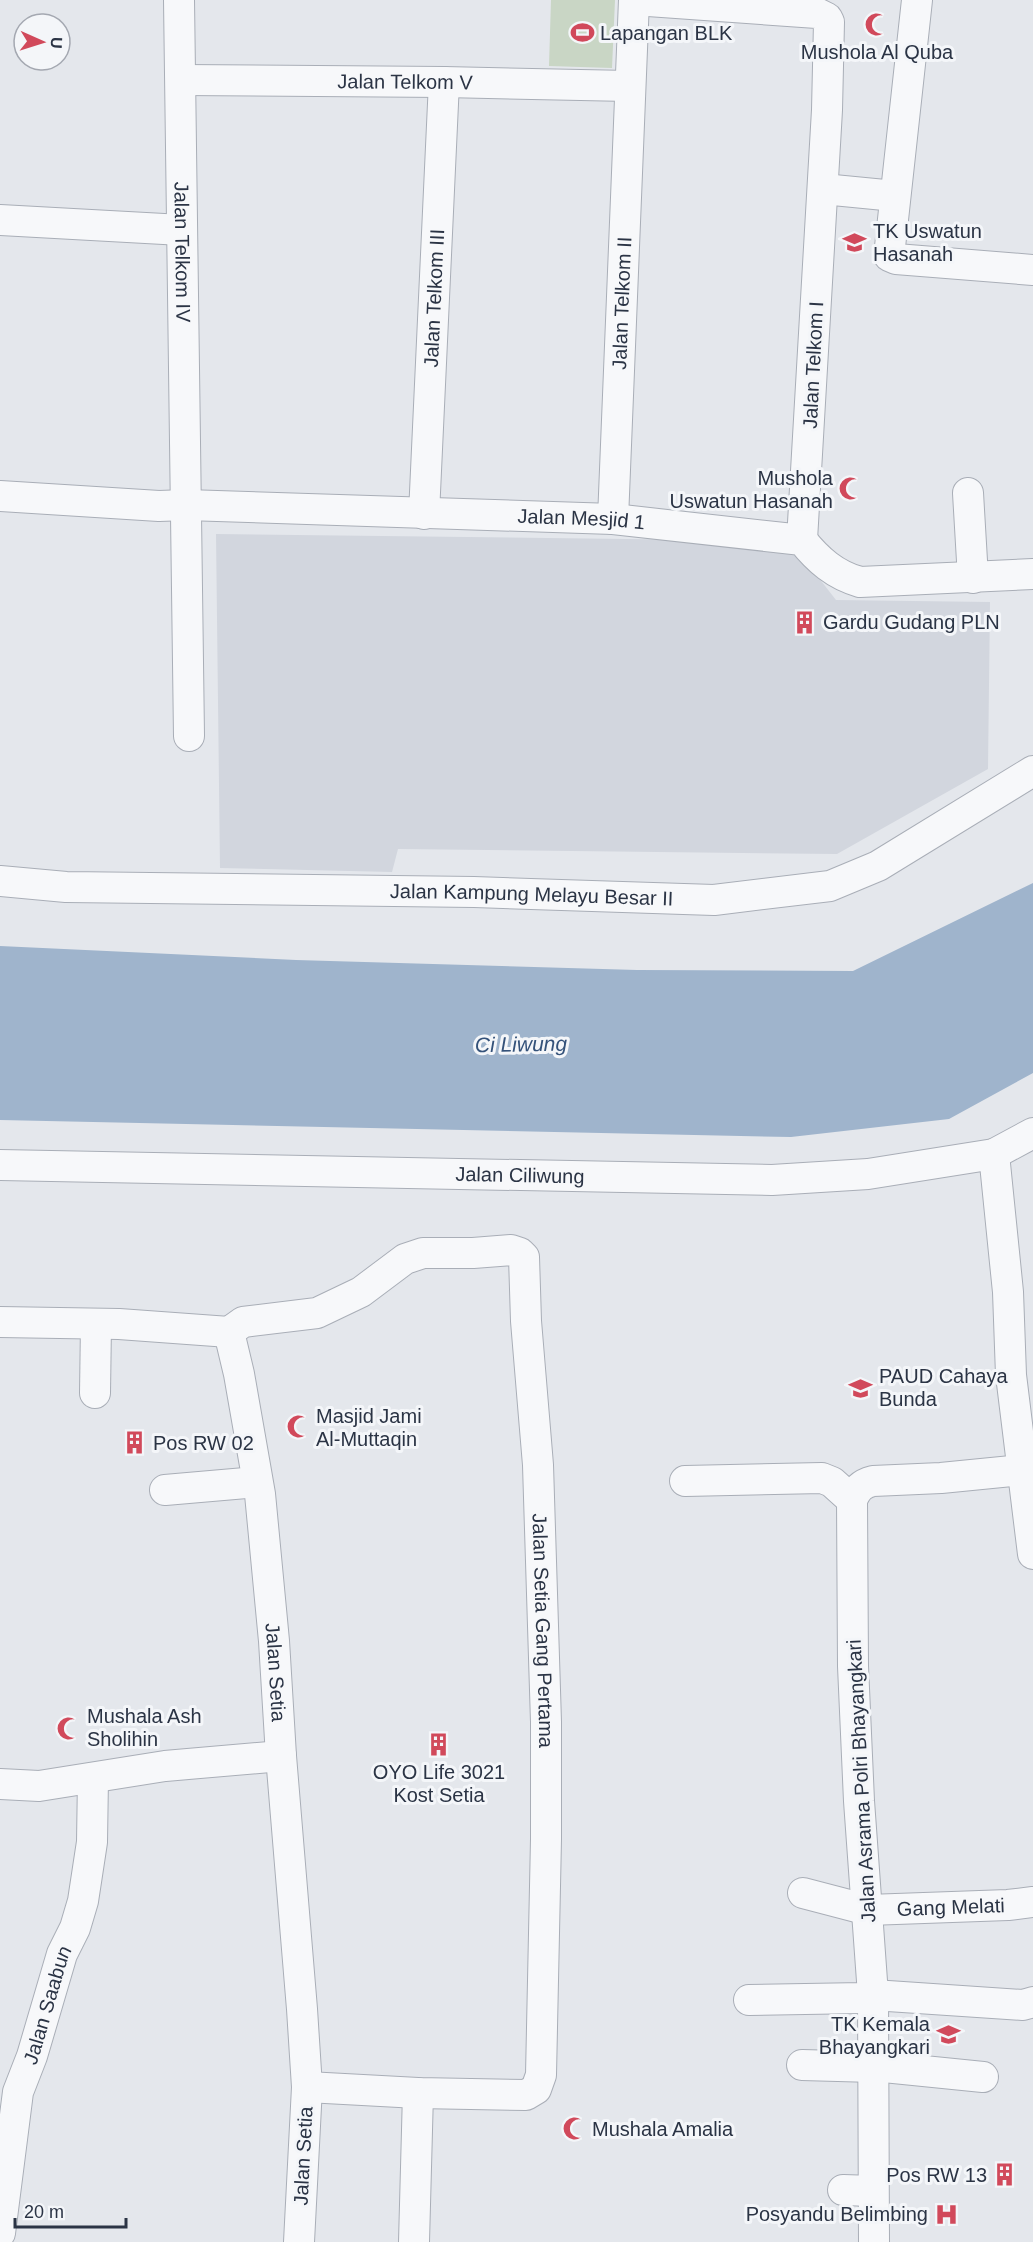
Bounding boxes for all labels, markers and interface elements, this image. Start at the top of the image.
mosque icon: Mushola Al Quba [864,11,890,37]
north arrow [12,12,72,72]
sports icon: Lapangan BLK [569,20,595,46]
place label: Lapangan BLK [600,22,733,44]
text: U [48,37,65,49]
place label: Mushola Al Quba [801,41,954,63]
street label: Jalan Telkom V [337,70,474,94]
street label: Jalan Telkom IV [170,181,194,323]
place label: TK Uswatun Hasanah [873,220,982,265]
street label: Jalan Telkom III [420,228,448,368]
school or university icon: TK Uswatun Hasanah [842,229,868,255]
street label: Jalan Telkom II [608,236,635,370]
street label: Jalan Telkom I [799,301,827,429]
place label: Mushola Uswatun Hasanah [670,467,834,512]
mosque icon: Mushola Uswatun Hasanah [838,476,864,502]
street label: Jalan Mesjid 1 [517,505,646,534]
building icon: Gardu Gudang PLN [792,609,818,635]
place label: Gardu Gudang PLN [823,611,1000,633]
street label: Jalan Kampung Melayu Besar II [390,880,674,910]
water label: Ci Liwung [475,1032,568,1056]
street label: Jalan Ciliwung [455,1163,585,1187]
place label: PAUD Cahaya Bunda [879,1365,1008,1410]
school or university icon: PAUD Cahaya Bunda [848,1375,874,1401]
place label: Masjid Jami Al-Muttaqin [316,1405,422,1450]
mosque icon: Masjid Jami Al-Muttaqin [285,1414,311,1440]
building icon: Pos RW 02 [122,1430,148,1456]
place label: Pos RW 02 [153,1432,254,1454]
street label: Jalan Setia Gang Pertama [529,1513,557,1749]
street label: Jalan Setia [261,1622,290,1723]
street label: Jalan Asrama Polri Bhayangkari [843,1639,879,1923]
place label: Mushala Ash Sholihin [87,1705,202,1750]
mosque icon: Mushala Ash Sholihin [56,1715,82,1741]
building icon: OYO Life 3021 Kost Setia [426,1732,452,1758]
place label: OYO Life 3021 Kost Setia [373,1761,505,1806]
street label: Gang Melati [896,1894,1005,1920]
street label: Jalan Saabun [19,1942,75,2067]
place label: TK Kemala Bhayangkari [819,2013,931,2058]
school or university icon: TK Kemala Bhayangkari [935,2022,961,2048]
street label: Jalan Setia [289,2105,317,2206]
mosque icon: Mushala Amalia [561,2116,587,2142]
place label: Mushala Amalia [592,2118,734,2140]
building icon: Pos RW 13 [992,2162,1018,2188]
place label: Pos RW 13 [886,2164,987,2186]
scale bar [15,2191,126,2229]
hospital icon: Posyandu Belimbing [933,2201,959,2227]
text: 20 m [24,2202,64,2222]
place label: Posyandu Belimbing [746,2203,928,2225]

